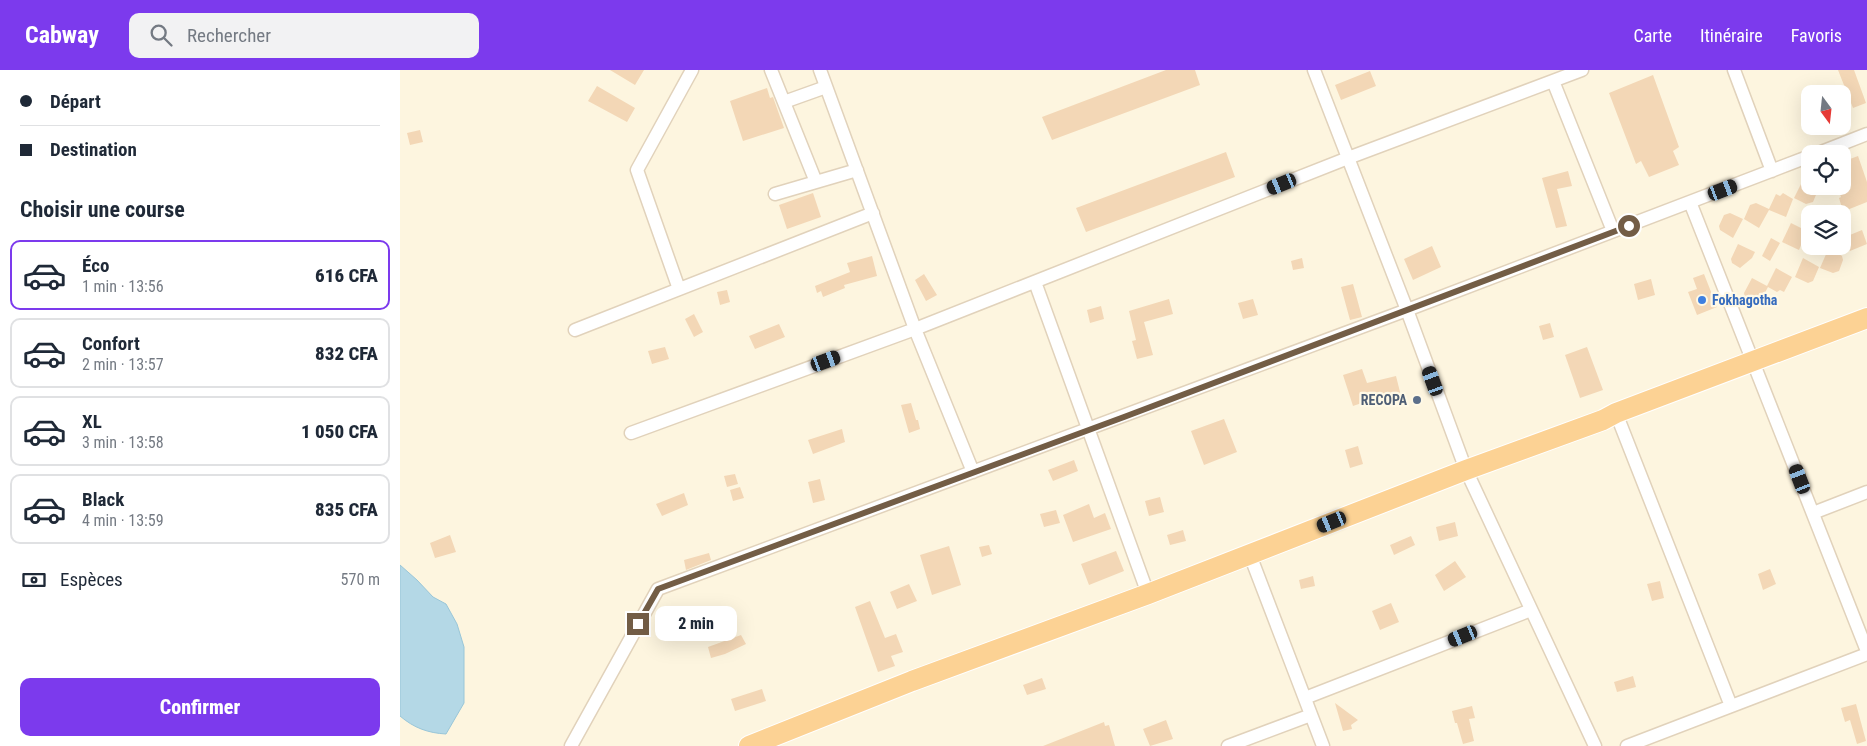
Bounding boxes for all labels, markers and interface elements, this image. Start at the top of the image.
search box [129,13,479,58]
text: Cabway [25,21,99,49]
icon: search [147,21,175,49]
text: Rechercher [187,24,271,47]
text: Carte [1633,25,1672,46]
text: Itinéraire [1700,25,1763,46]
text: Favoris [1791,25,1842,46]
north arrow [1801,85,1851,135]
map controls [1801,85,1851,255]
text: Départ [50,90,101,113]
text: Destination [50,138,137,161]
button: locate [1801,145,1851,195]
car [1265,171,1298,197]
car [1706,178,1739,202]
text: Choisir une course [20,197,185,222]
button: layers [1801,205,1851,255]
route start [1618,215,1640,237]
icon: car [22,253,67,298]
text: Éco [82,254,109,277]
text: 616 CFA [315,264,378,287]
text: 1 min · 13:56 [82,277,164,296]
place label: Fokhagotha [1712,292,1778,308]
marker: Fokhagotha [1696,294,1708,306]
icon: car [22,331,67,376]
text: Confort [82,332,140,355]
text: 832 CFA [315,342,378,365]
car [809,349,842,373]
text: 2 min · 13:57 [82,355,164,374]
car [1420,364,1445,398]
place label: RECOPA [1361,392,1408,408]
marker: RECOPA [1411,394,1423,406]
icon: car [22,409,67,454]
text: XL [82,410,102,433]
text: 1 050 CFA [301,420,378,443]
text: 3 min · 13:58 [82,433,164,452]
car [1787,462,1812,496]
icon: car [22,487,67,532]
text: Black [82,488,124,511]
text: 835 CFA [315,498,378,521]
car [1315,509,1348,535]
text: 4 min · 13:59 [82,511,164,530]
icon: cash [20,566,48,594]
text: Espèces [60,568,123,591]
text: 570 m [341,570,380,589]
callout: 2 min [656,606,738,642]
route end [627,613,649,635]
text: 2 min [678,614,714,633]
car [1446,623,1479,649]
button: Confirmer [20,678,380,736]

